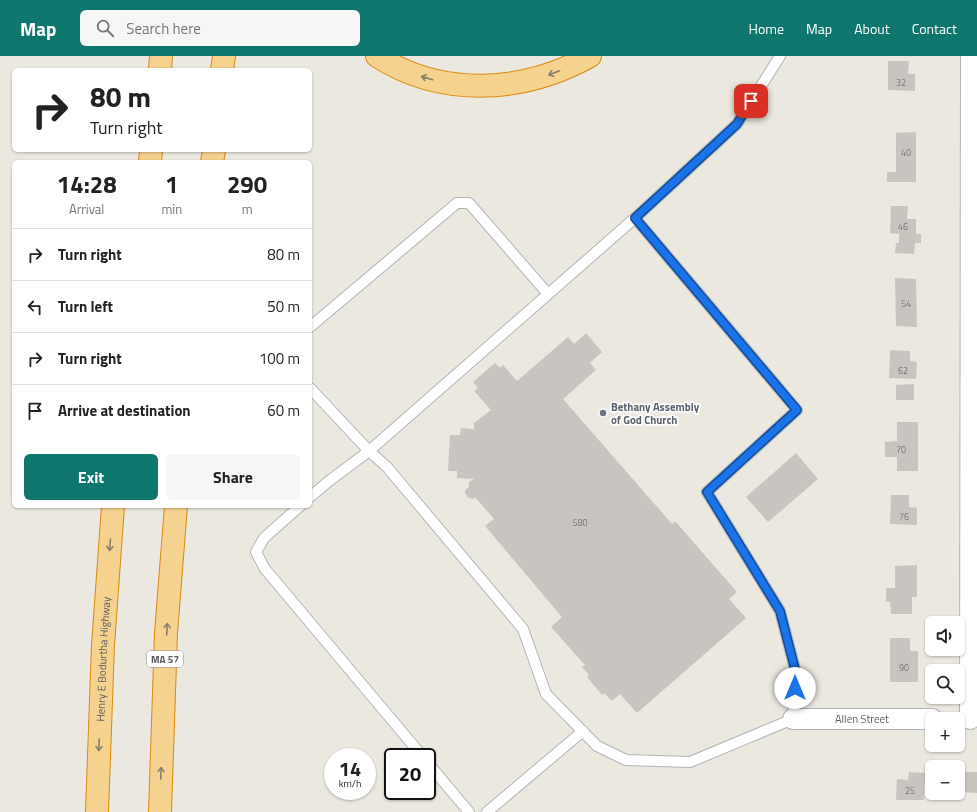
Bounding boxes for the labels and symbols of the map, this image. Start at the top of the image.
one-way arrow [549,69,561,77]
one-way arrow [421,74,434,81]
house number: 32 [896,76,906,89]
pin [734,84,768,118]
house number: 40 [901,146,911,159]
house number: 46 [898,220,908,233]
house number: 54 [901,297,911,310]
house number: 62 [898,364,908,377]
place label: Bethany Assembly of God Church [611,399,700,428]
marker: Bethany Assembly of God Church [598,408,608,418]
house number: 70 [896,443,906,456]
house number: 76 [899,510,909,523]
house number: 580 [572,516,588,529]
one-way arrow [106,538,113,551]
street label: Henry E Bodurtha Highway [92,595,115,722]
one-way arrow [163,623,170,636]
road number: MA 57 [147,651,183,667]
house number: 90 [899,661,909,674]
position arrow [774,667,816,709]
street label: Allen Street [835,711,889,727]
one-way arrow [95,738,103,751]
speed limit sign: 20 [384,748,436,800]
one-way arrow [157,767,165,780]
house number: 25 [905,784,915,797]

